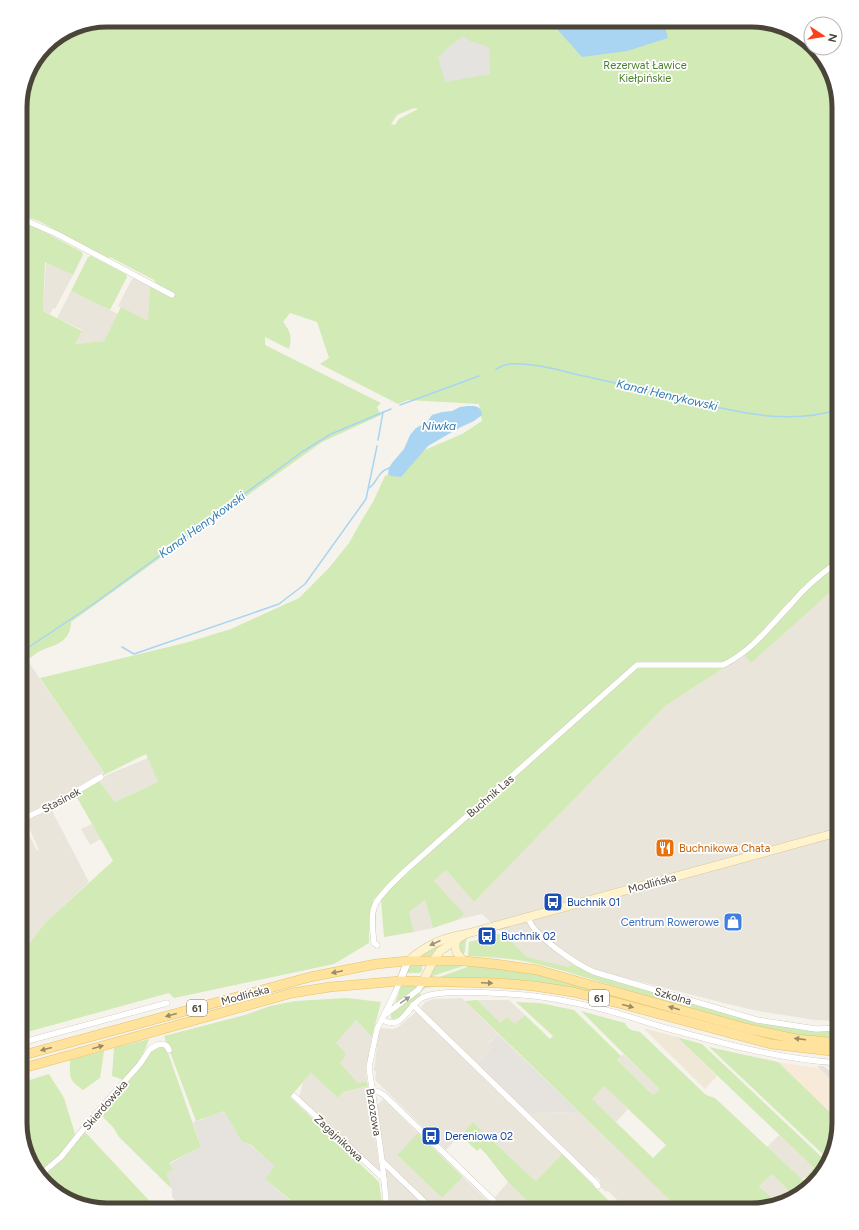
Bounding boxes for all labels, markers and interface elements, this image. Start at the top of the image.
north arrow [803,16,843,56]
text: N [825,32,840,43]
park label: Rezerwat Ławice Kiełpińskie [603,59,687,85]
water label: Kanał Henrykowski [615,377,719,413]
water label: Niwka [422,419,456,433]
water label: Kanał Henrykowski [156,489,248,561]
street label: Buchnik Las [464,772,517,820]
street label: Stasinek [40,785,83,816]
restaurant icon: Buchnikowa Chata [654,837,676,859]
place label: Buchnikowa Chata [679,842,770,855]
street label: Modlińska [627,871,678,896]
bus stop icon: Buchnik 01 [542,891,564,913]
place label: Buchnik 01 [567,896,620,909]
shop icon: Centrum Rowerowe [722,911,744,933]
place label: Centrum Rowerowe [621,916,719,929]
bus stop icon: Buchnik 02 [476,925,498,947]
place label: Buchnik 02 [501,930,556,943]
one-way arrow [428,940,440,946]
one-way arrow [331,969,344,975]
one-way arrow [481,980,494,986]
street label: Modlińska [220,983,271,1008]
street label: Szkolna [653,985,693,1008]
road number: 61 [589,990,609,1006]
one-way arrow [399,996,410,1004]
road number: 61 [187,1000,207,1016]
one-way arrow [622,1003,635,1009]
one-way arrow [668,1005,680,1011]
one-way arrow [165,1012,177,1018]
one-way arrow [794,1036,806,1042]
one-way arrow [92,1044,104,1050]
one-way arrow [39,1046,51,1052]
street label: Skierdowska [80,1078,130,1133]
street label: Brzozowa [363,1087,384,1137]
street label: Zagajnikowa [312,1112,366,1164]
bus stop icon: Dereniowa 02 [420,1125,442,1147]
place label: Dereniowa 02 [445,1130,513,1143]

